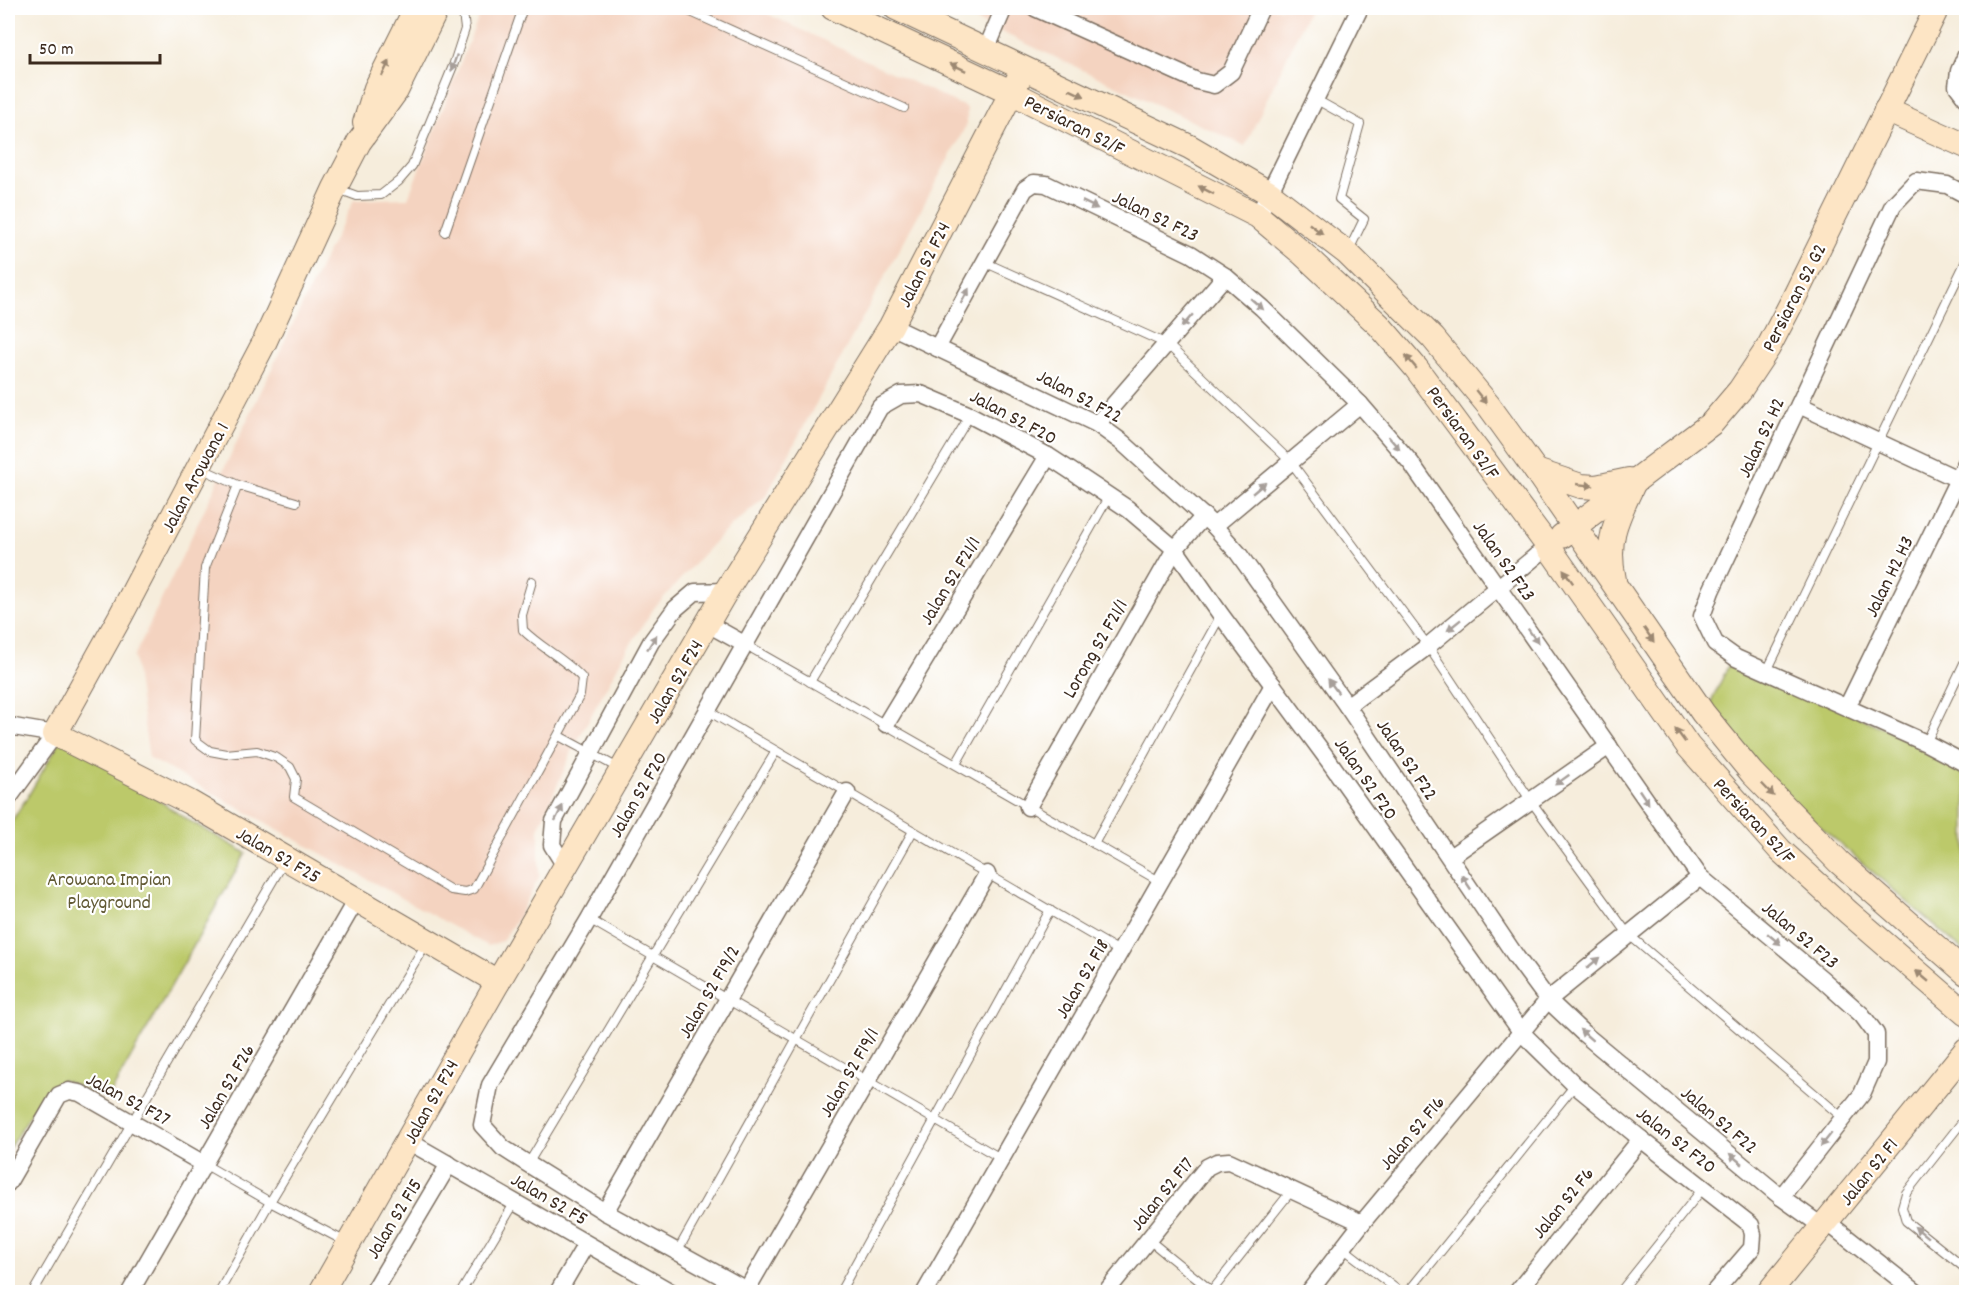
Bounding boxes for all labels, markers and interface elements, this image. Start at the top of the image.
scale bar [30,27,160,65]
text: 50 m [39,38,74,63]
one-way arrow [449,54,458,72]
one-way arrow [381,59,391,76]
one-way arrow [950,62,967,71]
street label: Persiaran S2/F [1018,89,1129,164]
one-way arrow [1069,89,1086,98]
street label: Jalan S2 F23 [1107,185,1203,251]
one-way arrow [1198,185,1215,194]
one-way arrow [1082,201,1099,210]
street label: Jalan S2 F24 [892,218,959,313]
one-way arrow [1308,222,1323,234]
street label: Persiaran S2 G2 [1756,239,1835,357]
one-way arrow [960,287,970,304]
one-way arrow [1250,297,1265,311]
one-way arrow [1181,313,1194,328]
one-way arrow [1405,355,1418,370]
street label: Jalan S2 F22 [1031,363,1126,432]
street label: Persiaran S2/F [1418,381,1505,486]
street label: Jalan S2 F20 [964,384,1061,453]
one-way arrow [1474,390,1487,405]
street label: Jalan S2 H2 [1732,393,1794,483]
street label: Jalan Arowana 1 [156,418,238,539]
one-way arrow [1387,435,1400,450]
one-way arrow [1575,481,1594,490]
one-way arrow [1251,482,1267,495]
street label: Jalan S2 F23 [1464,515,1541,608]
street label: Jalan S2 F21/1 [914,532,989,631]
street label: Jalan H2 H3 [1859,532,1922,623]
one-way arrow [1562,568,1574,584]
street label: Lorong S2 F21/1 [1057,595,1136,704]
one-way arrow [1446,619,1462,632]
one-way arrow [1643,627,1655,643]
one-way arrow [1527,628,1539,644]
one-way arrow [647,633,658,650]
street label: Jalan S2 F24 [641,635,712,730]
one-way arrow [1327,678,1339,694]
street label: Jalan S2 F22 [1368,714,1443,807]
one-way arrow [1674,728,1686,744]
street label: Jalan S2 F20 [1326,733,1403,827]
street label: Jalan S2 F20 [604,747,676,844]
street label: Persiaran S2/F [1705,772,1800,872]
one-way arrow [1554,774,1570,786]
one-way arrow [1760,782,1774,796]
one-way arrow [1638,788,1650,804]
one-way arrow [554,804,564,821]
street label: Jalan S2 F25 [230,821,325,892]
park label: Arowana Impian Playground [47,867,171,918]
one-way arrow [1461,874,1472,890]
street label: Jalan S2 F23 [1754,896,1844,977]
one-way arrow [1766,933,1782,946]
street label: Jalan S2 F18 [1049,934,1118,1025]
street label: Jalan S2 F19/2 [673,941,749,1044]
one-way arrow [1585,956,1601,969]
one-way arrow [1915,970,1930,983]
street label: Jalan S2 F19/1 [814,1023,888,1124]
one-way arrow [1578,1028,1593,1042]
street label: Jalan S2 F26 [192,1040,263,1135]
street label: Jalan S2 F24 [398,1055,467,1150]
street label: Jalan S2 F27 [80,1067,175,1135]
street label: Jalan S2 F22 [1673,1081,1763,1162]
street label: Jalan S2 F16 [1374,1091,1453,1177]
street label: Jalan S2 F20 [1629,1101,1721,1182]
one-way arrow [1820,1132,1833,1148]
street label: Jalan S2 F1 [1834,1133,1906,1213]
street label: Jalan S2 F17 [1125,1152,1202,1238]
one-way arrow [1728,1154,1743,1166]
street label: Jalan S2 F6 [1527,1162,1602,1246]
street label: Jalan S2 F5 [505,1167,592,1234]
street label: Jalan S2 F15 [361,1174,431,1265]
one-way arrow [1913,1226,1929,1239]

